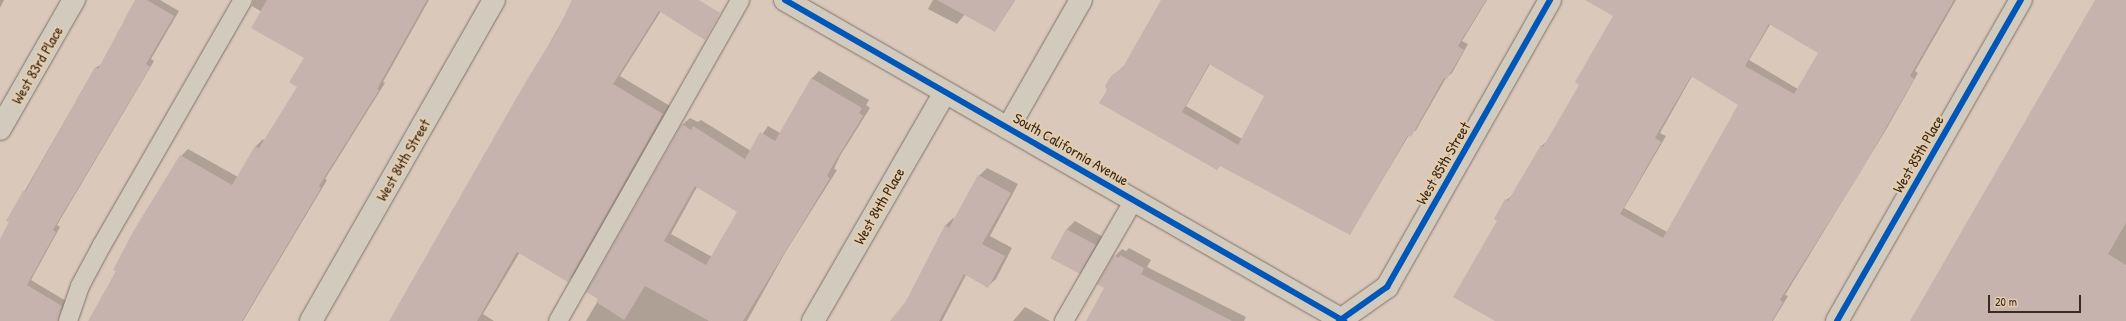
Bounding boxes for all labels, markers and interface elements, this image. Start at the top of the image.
street label: West 83rd Place [8,23,66,107]
street label: South California Avenue [1010,109,1132,189]
street label: West 85th Place [1889,112,1947,196]
street label: West 84th Street [372,116,434,204]
street label: West 85th Street [1412,119,1474,207]
street label: West 84th Place [850,164,908,248]
scale bar [1990,287,2083,313]
text: 20 m [1995,293,2017,310]

